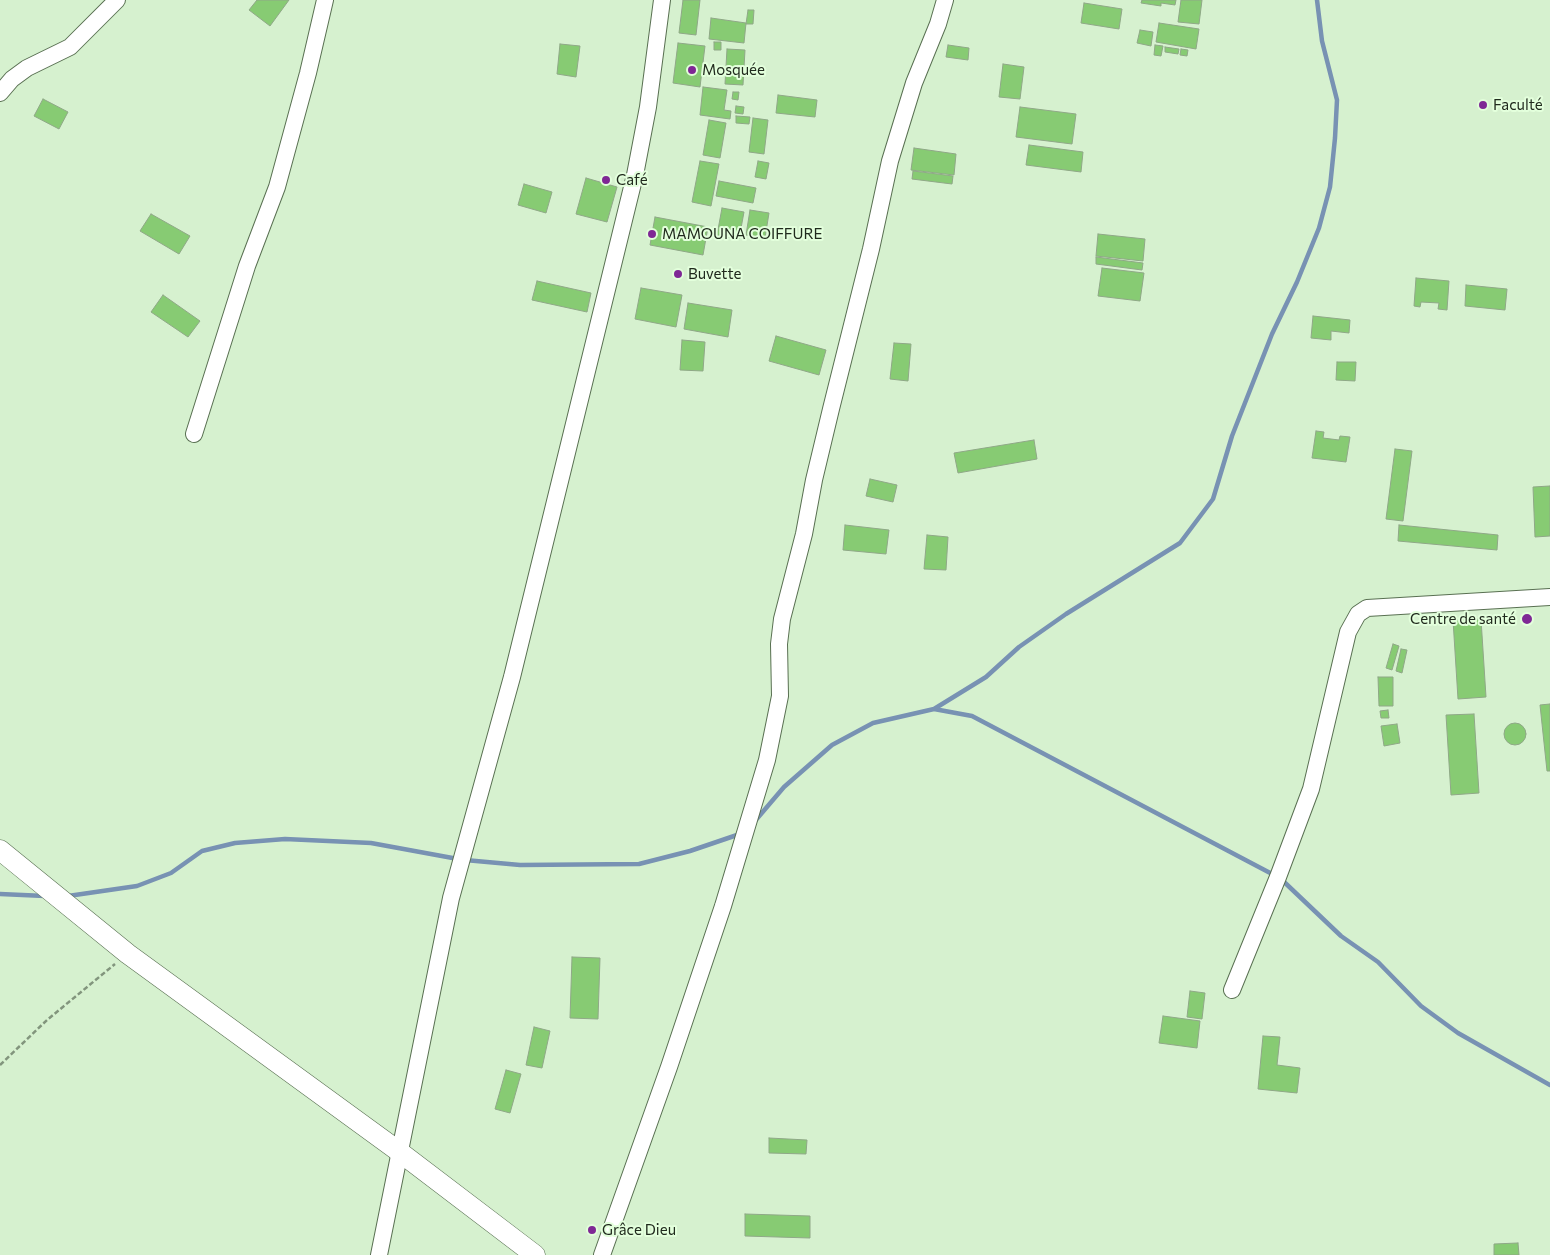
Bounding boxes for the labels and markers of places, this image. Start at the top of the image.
place label: Mosquée [702,61,765,79]
marker: Mosquée [686,64,698,76]
place label: Faculté [1493,96,1543,114]
marker: Faculté [1477,99,1489,111]
place label: Café [616,171,648,189]
marker: Café [600,174,612,186]
place label: MAMOUNA COIFFURE [662,225,822,243]
marker: MAMOUNA COIFFURE [646,228,658,240]
place label: Buvette [688,265,741,283]
marker: Buvette [672,268,684,280]
place label: Centre de santé [1410,610,1516,628]
marker: Centre de santé [1520,612,1534,626]
place label: Grâce Dieu [602,1221,676,1239]
marker: Grâce Dieu [586,1224,598,1236]

